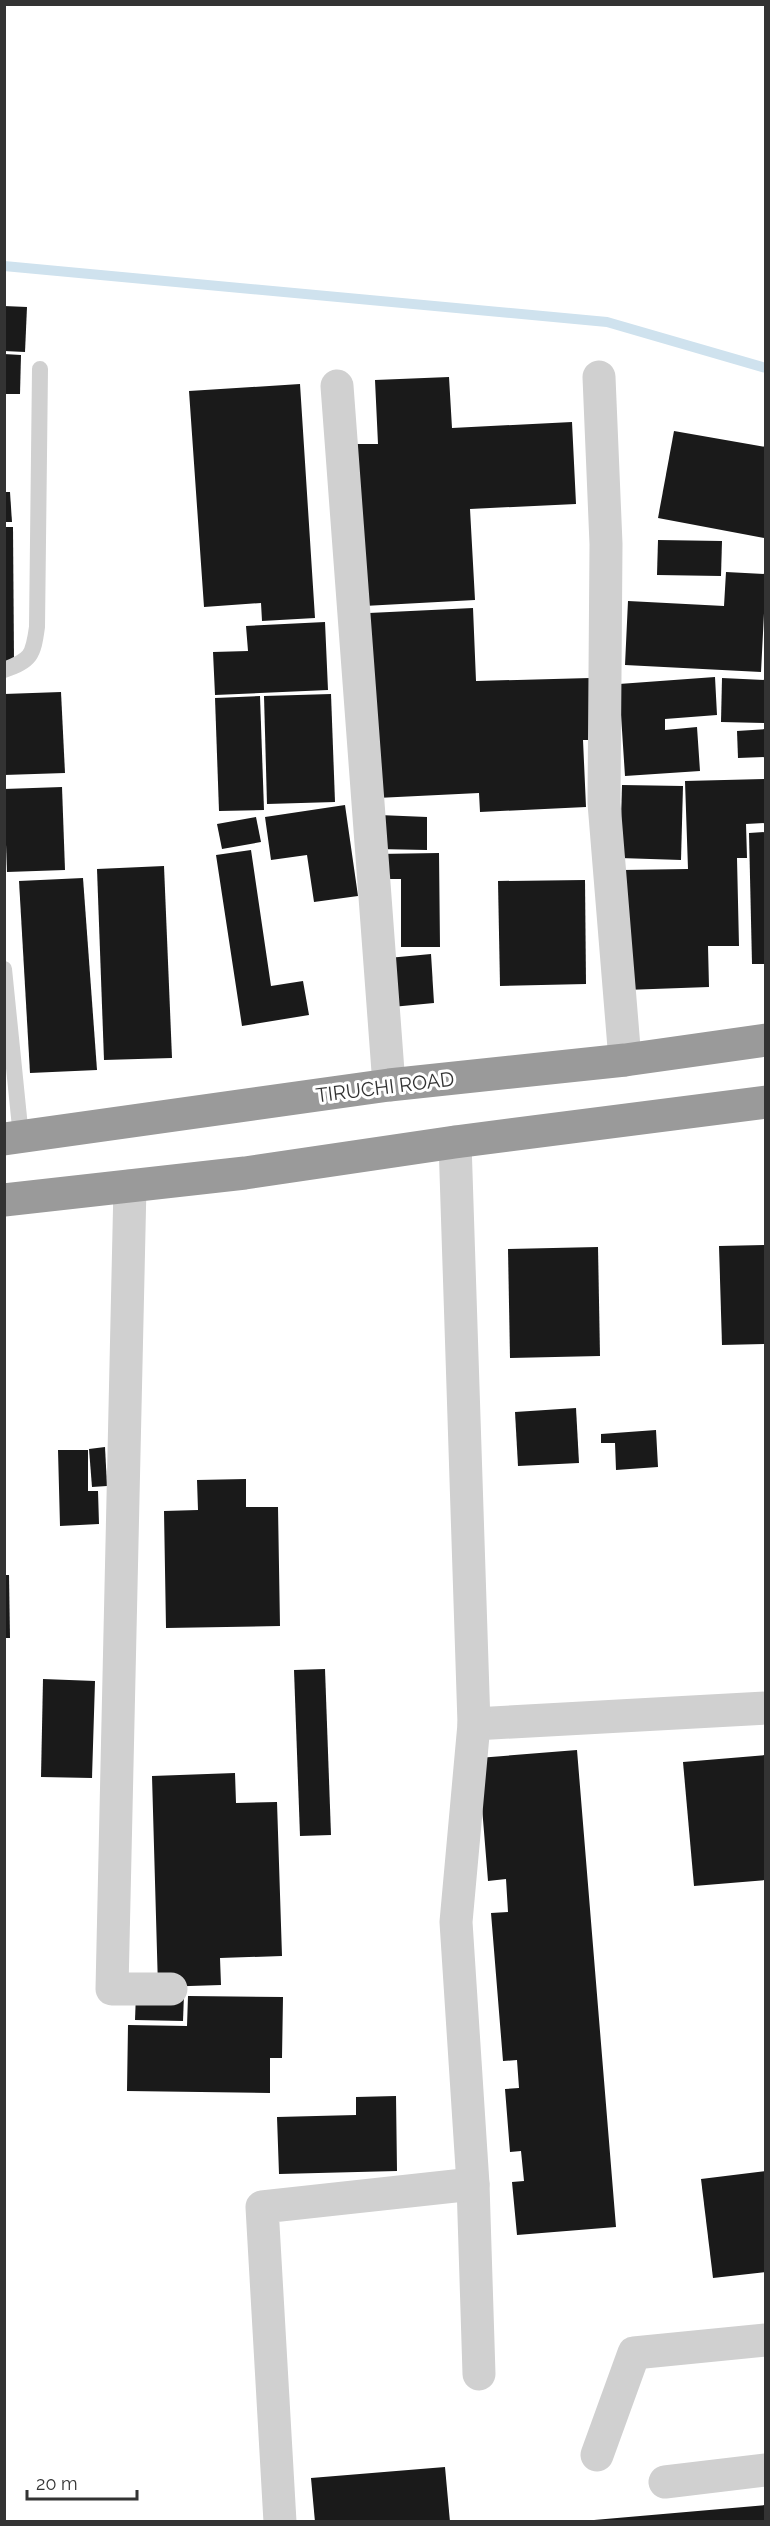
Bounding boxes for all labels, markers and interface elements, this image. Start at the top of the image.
street label: TIRUCHI ROAD [314,1067,456,1107]
scale bar [27,2463,136,2501]
text: 20 m [36,2473,78,2494]

